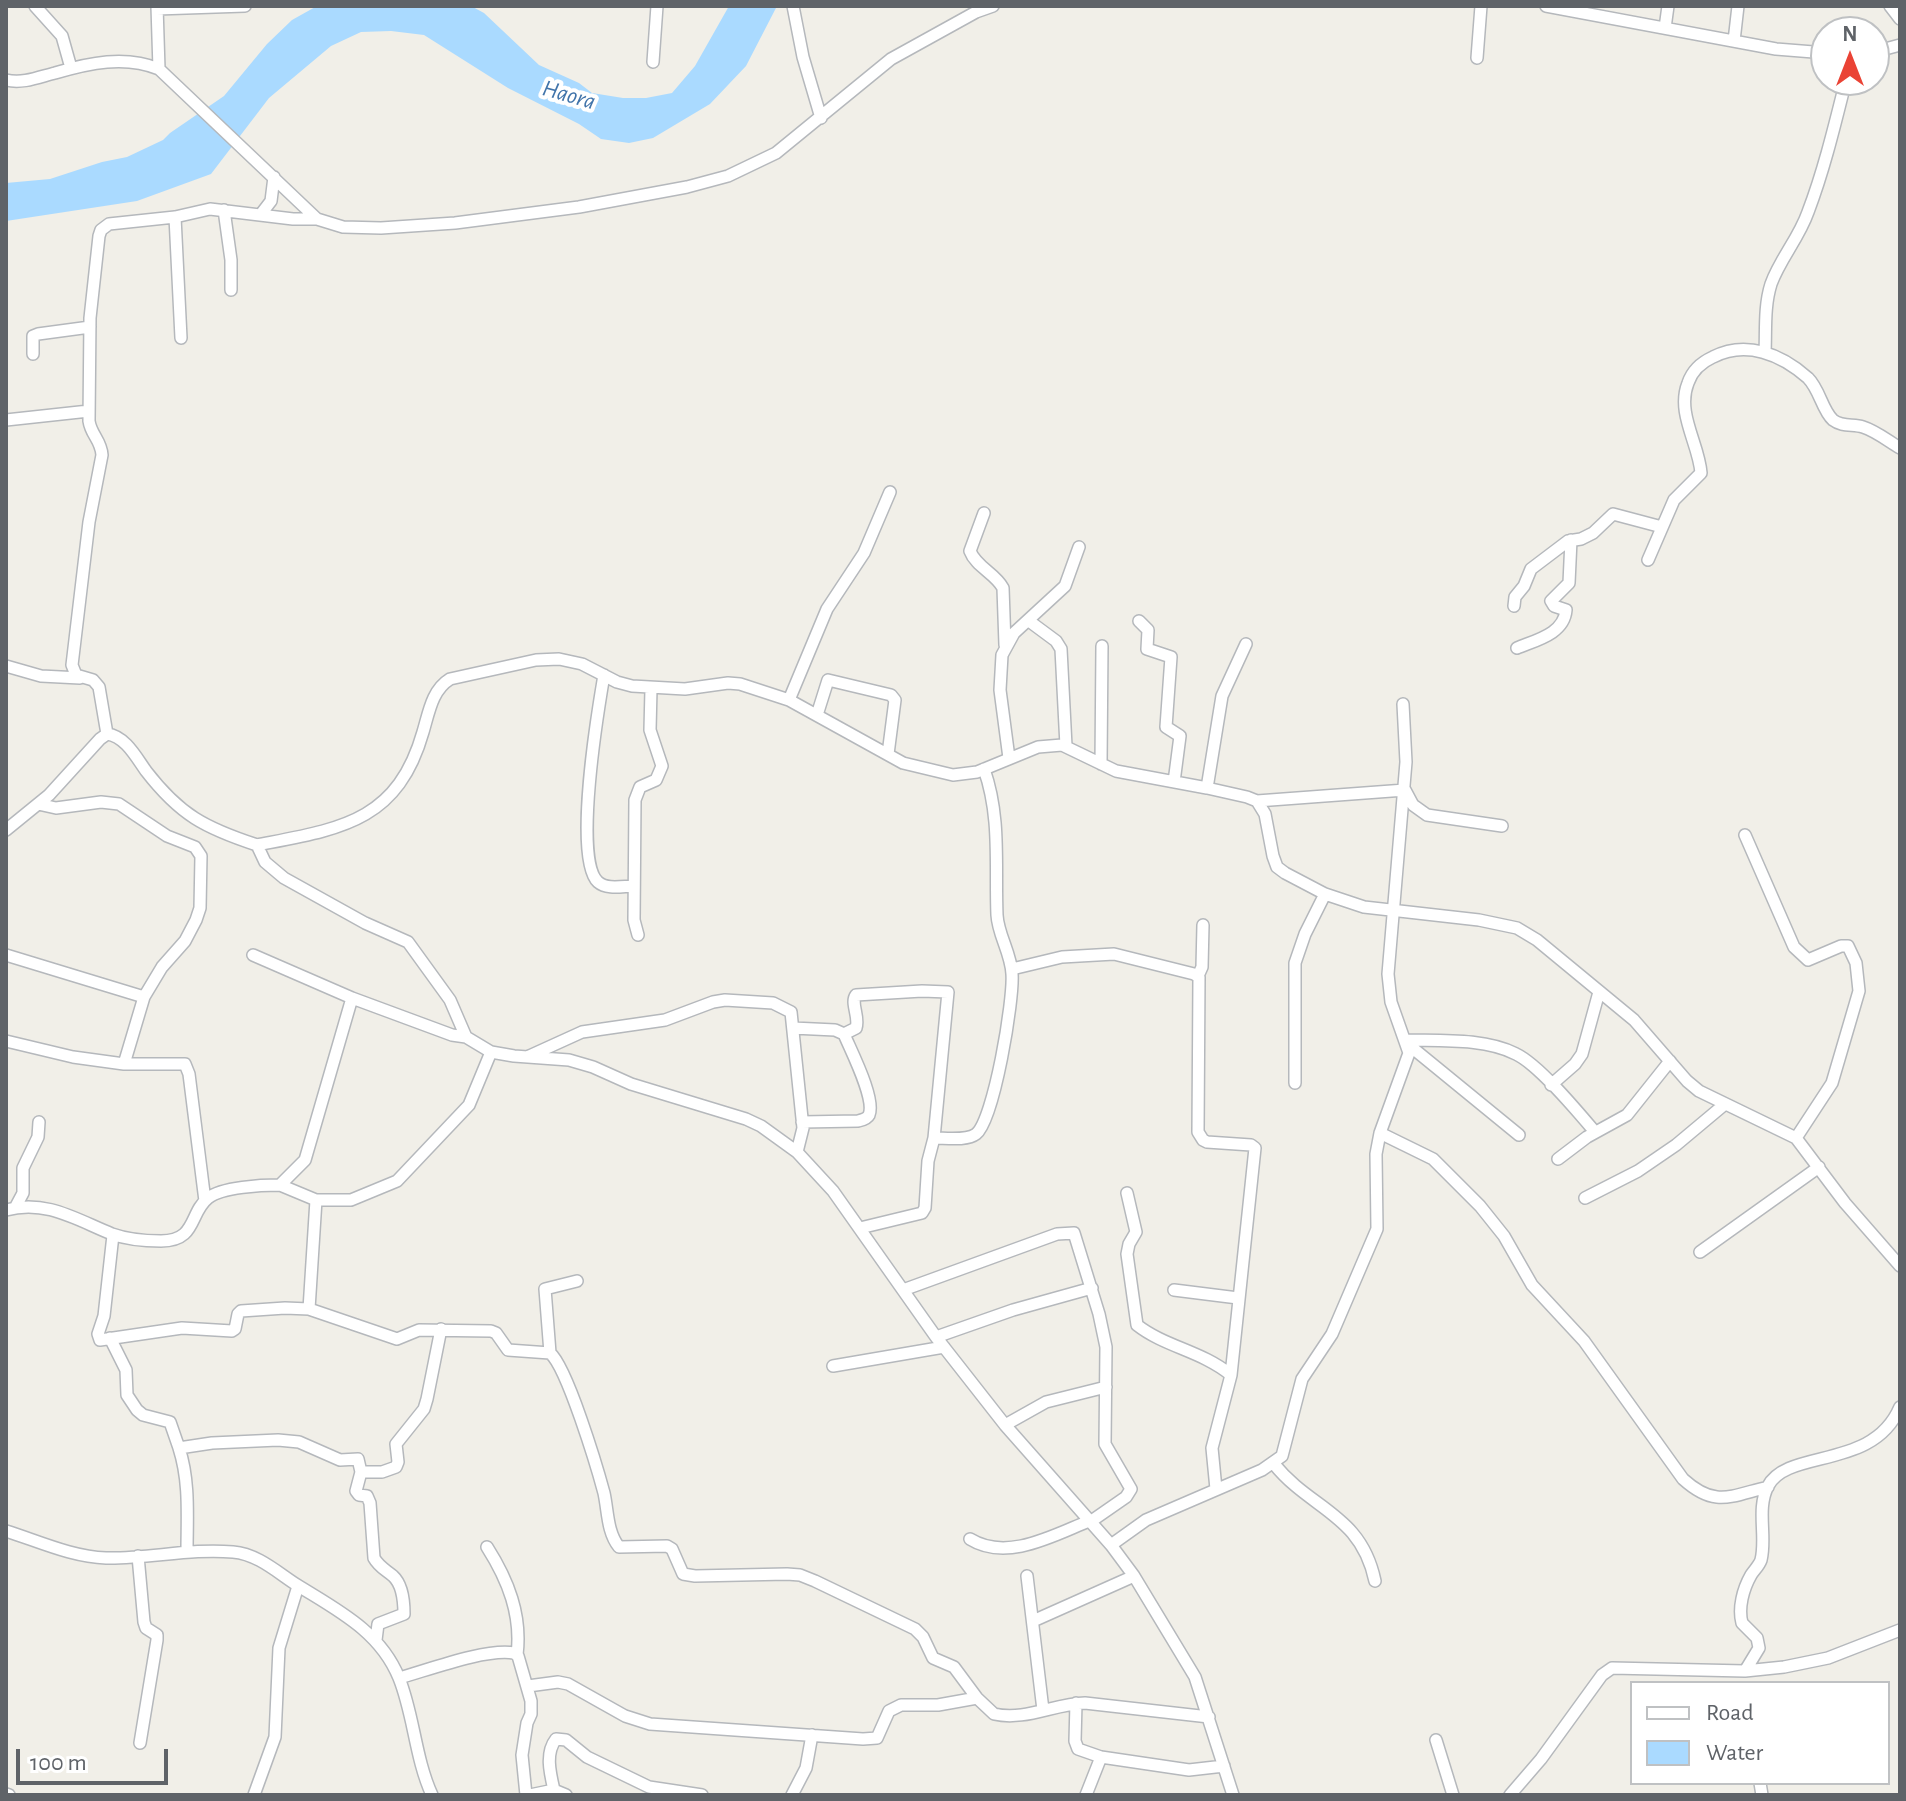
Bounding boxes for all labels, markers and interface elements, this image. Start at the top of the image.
north arrow [1810,16,1890,96]
text: N [1842,23,1858,45]
water label: Haora [539,74,599,116]
legend [1630,1681,1890,1785]
text: Road [1706,1701,1754,1725]
scale bar [20,1733,172,1783]
text: Water [1706,1741,1763,1765]
text: 100 m [30,1751,87,1775]

